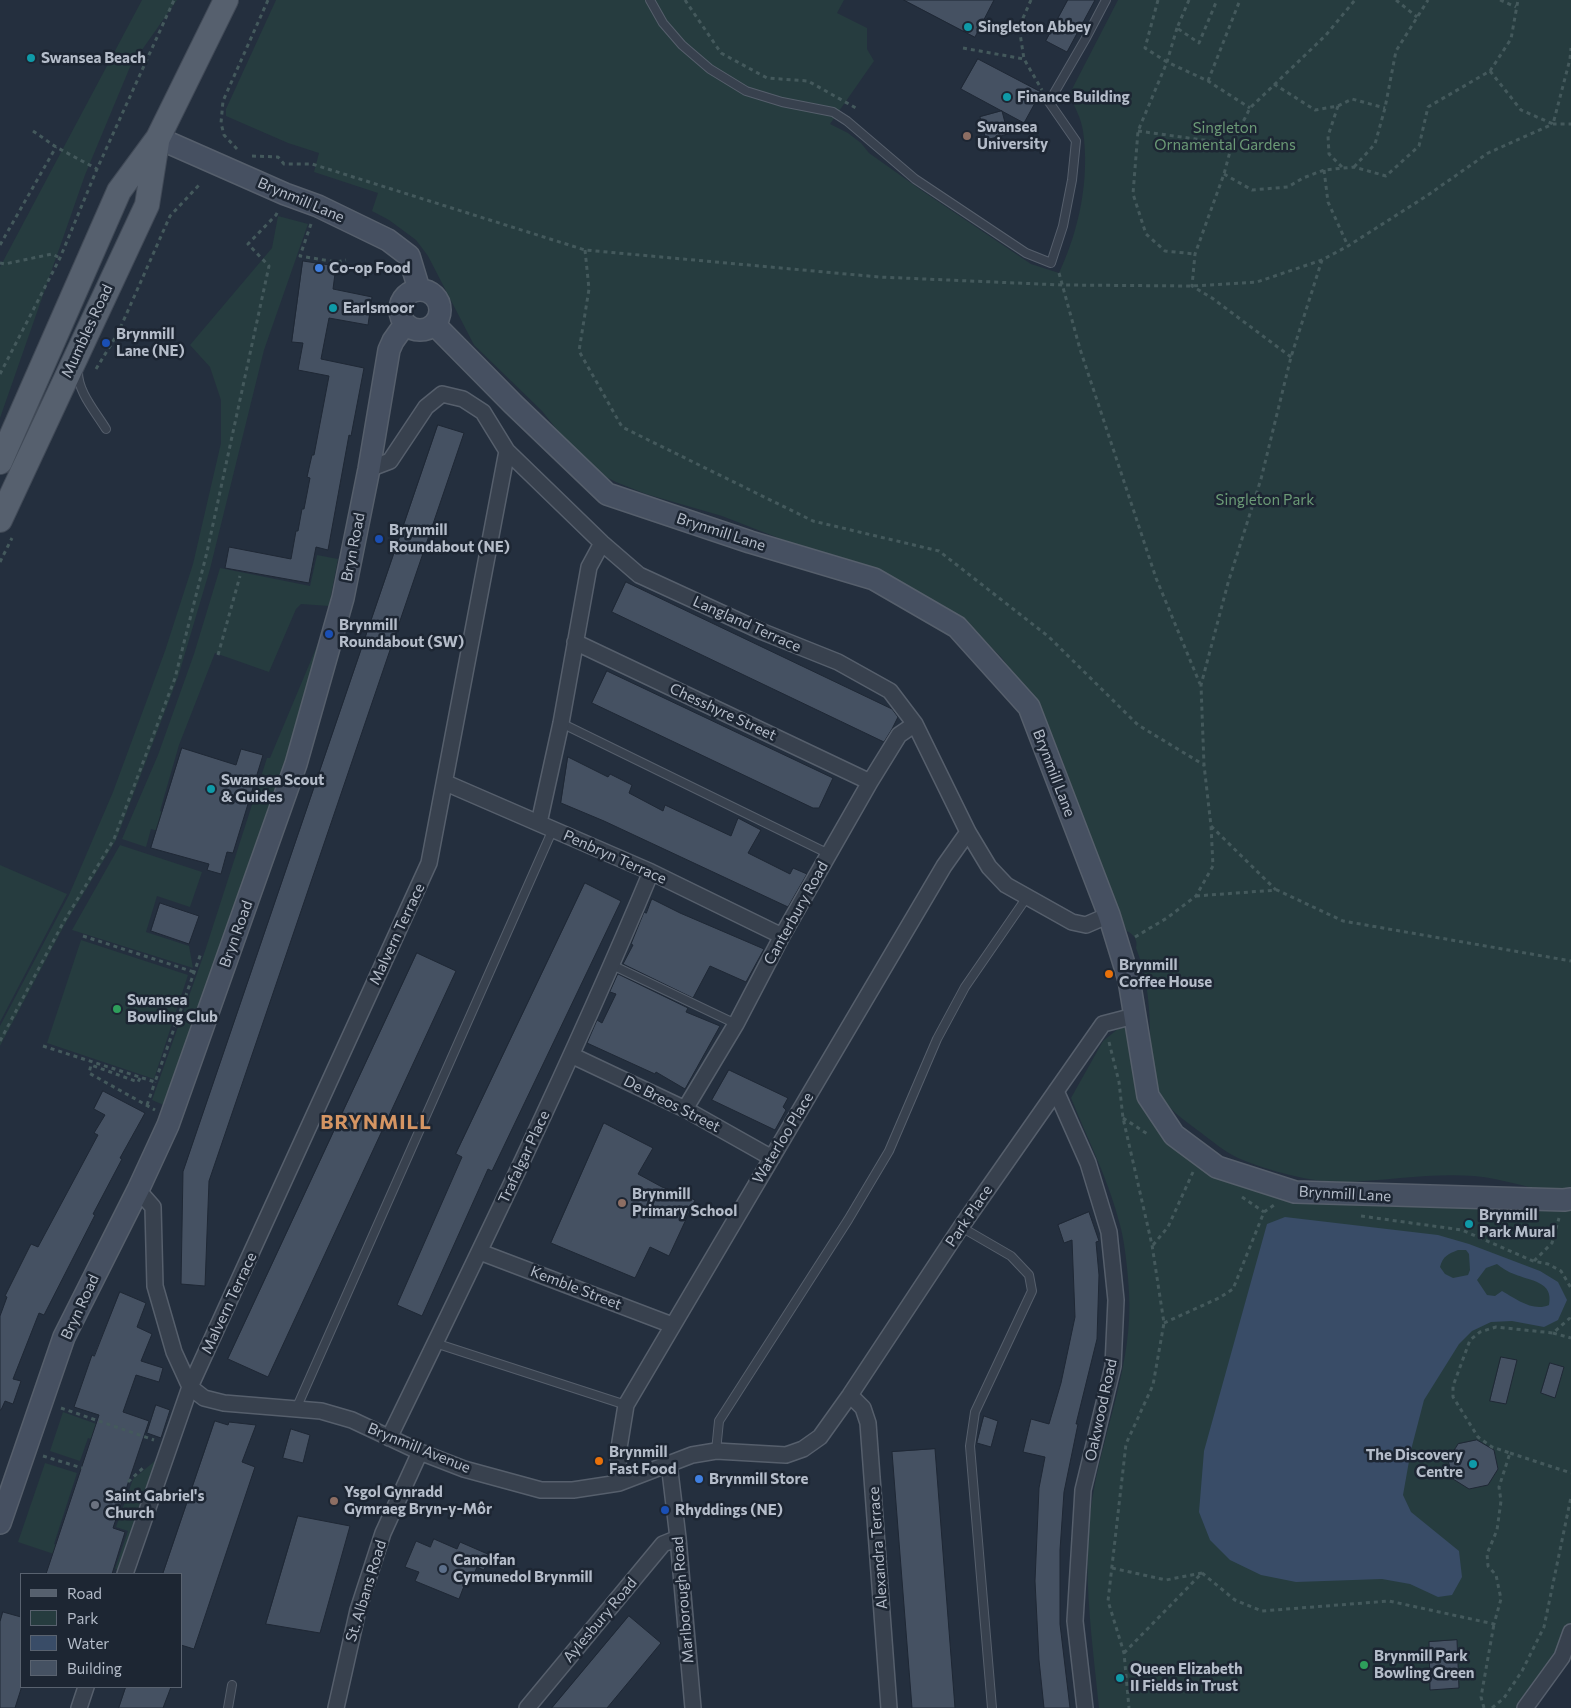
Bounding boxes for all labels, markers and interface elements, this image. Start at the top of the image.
place label: Singleton Abbey [978,18,1091,36]
marker: Singleton Abbey [962,21,974,33]
place label: Swansea Beach [41,49,146,67]
marker: Swansea Beach [25,52,37,64]
place label: Finance Building [1017,88,1130,106]
marker: Finance Building [1001,91,1013,103]
place label: Swansea University [977,118,1048,153]
park label: Singleton Ornamental Gardens [1154,119,1296,154]
marker: Swansea University [961,130,973,142]
street label: Brynmill Lane [255,174,347,226]
place label: Co-op Food [329,259,410,277]
marker: Co-op Food [313,262,325,274]
street label: Mumbles Road [57,281,117,381]
place label: Earlsmoor [343,299,414,317]
marker: Earlsmoor [327,302,339,314]
place label: Brynmill Lane (NE) [116,325,185,360]
marker: Brynmill Lane (NE) [100,337,112,349]
park label: Singleton Park [1216,491,1314,509]
street label: Brynmill Lane [674,509,768,555]
street label: Bryn Road [337,511,369,583]
place label: Brynmill Roundabout (NE) [389,521,510,556]
marker: Brynmill Roundabout (NE) [373,533,385,545]
street label: Langland Terrace [690,592,804,656]
place label: Brynmill Roundabout (SW) [339,616,464,651]
marker: Brynmill Roundabout (SW) [323,628,335,640]
street label: Chesshyre Street [667,679,779,745]
street label: Brynmill Lane [1029,727,1079,819]
place label: Swansea Scout & Guides [221,771,324,806]
marker: Swansea Scout & Guides [205,783,217,795]
street label: Penbryn Terrace [561,826,669,888]
street label: Canterbury Road [760,858,832,968]
street label: Malvern Terrace [366,880,428,988]
street label: Bryn Road [216,898,256,970]
place label: Brynmill Coffee House [1119,956,1212,991]
marker: Brynmill Coffee House [1103,968,1115,980]
place label: Swansea Bowling Club [127,991,218,1026]
marker: Swansea Bowling Club [111,1003,123,1015]
street label: De Breos Street [621,1072,723,1136]
street label: Waterloo Place [749,1089,817,1187]
street label: Trafalgar Place [495,1108,553,1206]
district label: BRYNMILL [319,1110,433,1134]
street label: Park Place [942,1182,996,1250]
street label: Brynmill Lane [1298,1183,1392,1205]
place label: Brynmill Primary School [632,1185,737,1220]
marker: Brynmill Primary School [616,1197,628,1209]
place label: Brynmill Park Mural [1479,1206,1555,1241]
marker: Brynmill Park Mural [1463,1218,1475,1230]
street label: Malvern Terrace [198,1249,260,1357]
street label: Kemble Street [528,1262,624,1314]
street label: Bryn Road [57,1272,103,1342]
street label: Oakwood Road [1081,1357,1121,1463]
street label: Brynmill Avenue [365,1419,473,1477]
place label: Brynmill Fast Food [609,1443,677,1478]
place label: The Discovery Centre [1366,1446,1463,1481]
marker: Brynmill Fast Food [593,1455,605,1467]
marker: The Discovery Centre [1467,1458,1479,1470]
place label: Brynmill Store [709,1470,808,1488]
marker: Brynmill Store [693,1473,705,1485]
place label: Ysgol Gynradd Gymraeg Bryn-y-Môr [344,1483,492,1518]
street label: Alexandra Terrace [865,1486,891,1610]
place label: Saint Gabriel's Church [105,1487,204,1522]
marker: Ysgol Gynradd Gymraeg Bryn-y-Môr [328,1495,340,1507]
marker: Saint Gabriel's Church [89,1499,101,1511]
place label: Rhyddings (NE) [675,1501,783,1519]
marker: Rhyddings (NE) [659,1504,671,1516]
street label: Marlborough Road [668,1536,698,1664]
street label: St. Albans Road [342,1538,390,1644]
place label: Canolfan Cymunedol Brynmill [453,1551,593,1586]
marker: Canolfan Cymunedol Brynmill [437,1563,449,1575]
legend [20,1573,182,1688]
street label: Aylesbury Road [559,1574,641,1666]
text: Road [67,1584,102,1602]
text: Park [67,1609,98,1627]
text: Water [67,1634,109,1652]
place label: Brynmill Park Bowling Green [1374,1647,1474,1682]
text: Building [67,1659,122,1677]
marker: Brynmill Park Bowling Green [1358,1659,1370,1671]
place label: Queen Elizabeth II Fields in Trust [1130,1660,1243,1695]
marker: Queen Elizabeth II Fields in Trust [1114,1672,1126,1684]

